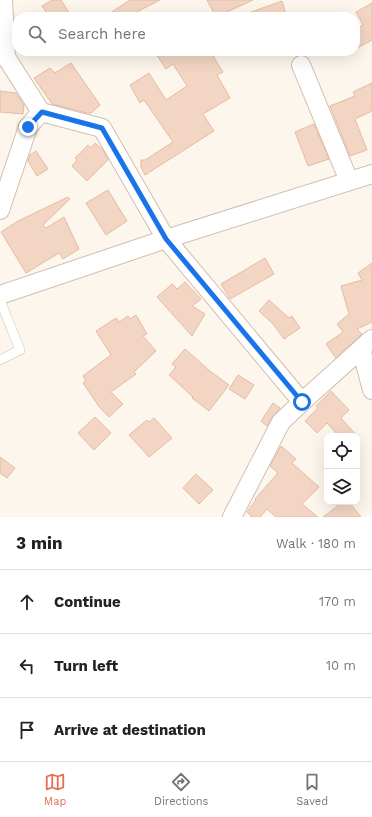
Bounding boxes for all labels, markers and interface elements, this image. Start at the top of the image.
search box [12,12,360,56]
icon: search [26,23,48,45]
text: Search here [58,25,146,43]
route end [19,118,37,136]
route start [293,393,311,411]
map controls [324,433,360,505]
button: locate [324,433,360,469]
button: layers [324,469,360,505]
text: 3 min [16,533,62,553]
text: Walk · 180 m [276,536,356,551]
icon: ahead [16,591,38,613]
text: Continue [54,593,121,611]
text: 170 m [319,594,356,609]
icon: left [16,655,38,677]
text: Turn left [54,657,118,675]
text: 10 m [326,658,356,673]
icon: arrive [16,719,38,741]
text: Arrive at destination [54,721,206,739]
tab: Map [44,771,66,808]
tab: Directions [154,771,208,808]
tab: Saved [296,771,328,808]

